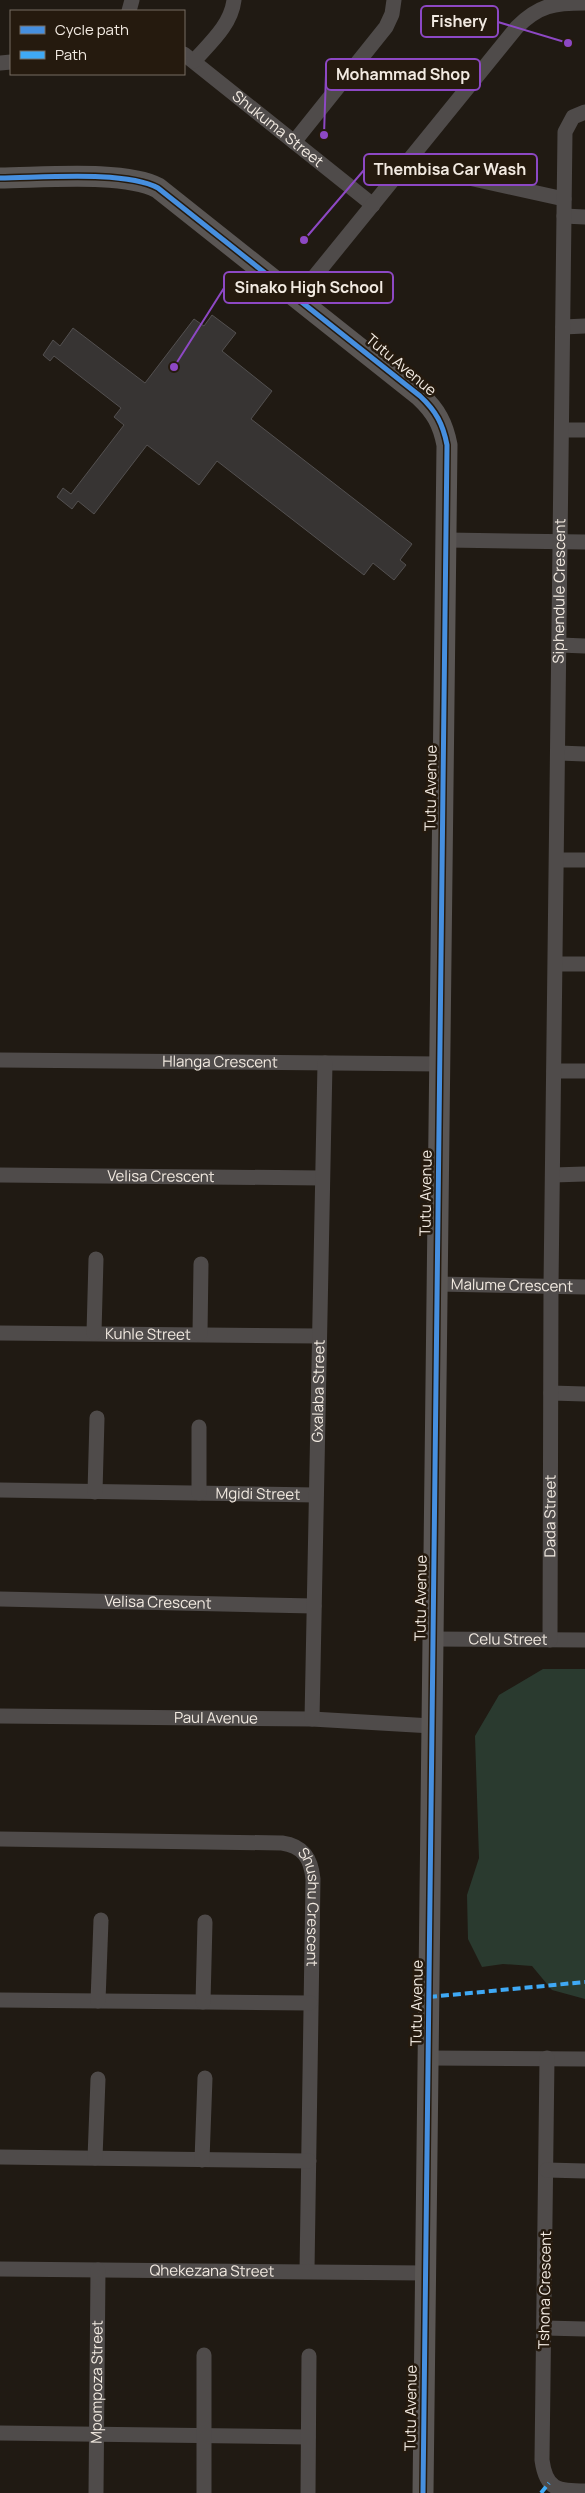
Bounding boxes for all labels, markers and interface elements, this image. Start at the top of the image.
callout: Fishery [421,6,498,37]
legend [10,10,185,75]
text: Fishery [431,10,487,32]
text: Cycle path [55,19,129,40]
text: Path [55,44,87,65]
callout: Mohammad Shop [326,59,480,90]
text: Mohammad Shop [336,63,470,85]
street label: Shukuma Street [228,85,328,172]
callout: Thembisa Car Wash [364,154,537,185]
text: Thembisa Car Wash [374,158,526,180]
callout: Sinako High School [224,272,393,303]
text: Sinako High School [235,276,383,298]
street label: Tutu Avenue [361,329,441,401]
street label: Siphendule Crescent [548,518,570,664]
street label: Tutu Avenue [419,744,442,831]
street label: Hlanga Crescent [162,1050,278,1073]
street label: Tutu Avenue [414,1149,437,1236]
street label: Velisa Crescent [107,1165,215,1187]
street label: Malume Crescent [451,1273,573,1297]
street label: Kuhle Street [105,1323,191,1345]
street label: Gxalaba Street [306,1339,330,1443]
street label: Dada Street [539,1475,560,1557]
street label: Mgidi Street [216,1482,300,1505]
street label: Tutu Avenue [409,1554,432,1641]
street label: Velisa Crescent [104,1590,212,1614]
street label: Celu Street [468,1628,548,1650]
street label: Paul Avenue [174,1707,258,1728]
street label: Shushu Crescent [293,1843,324,1967]
street label: Tutu Avenue [405,1959,428,2046]
street label: Tshona Crescent [533,2231,556,2349]
street label: Qhekezana Street [149,2259,275,2282]
street label: Mpompoza Street [85,2320,108,2444]
street label: Tutu Avenue [399,2364,422,2451]

